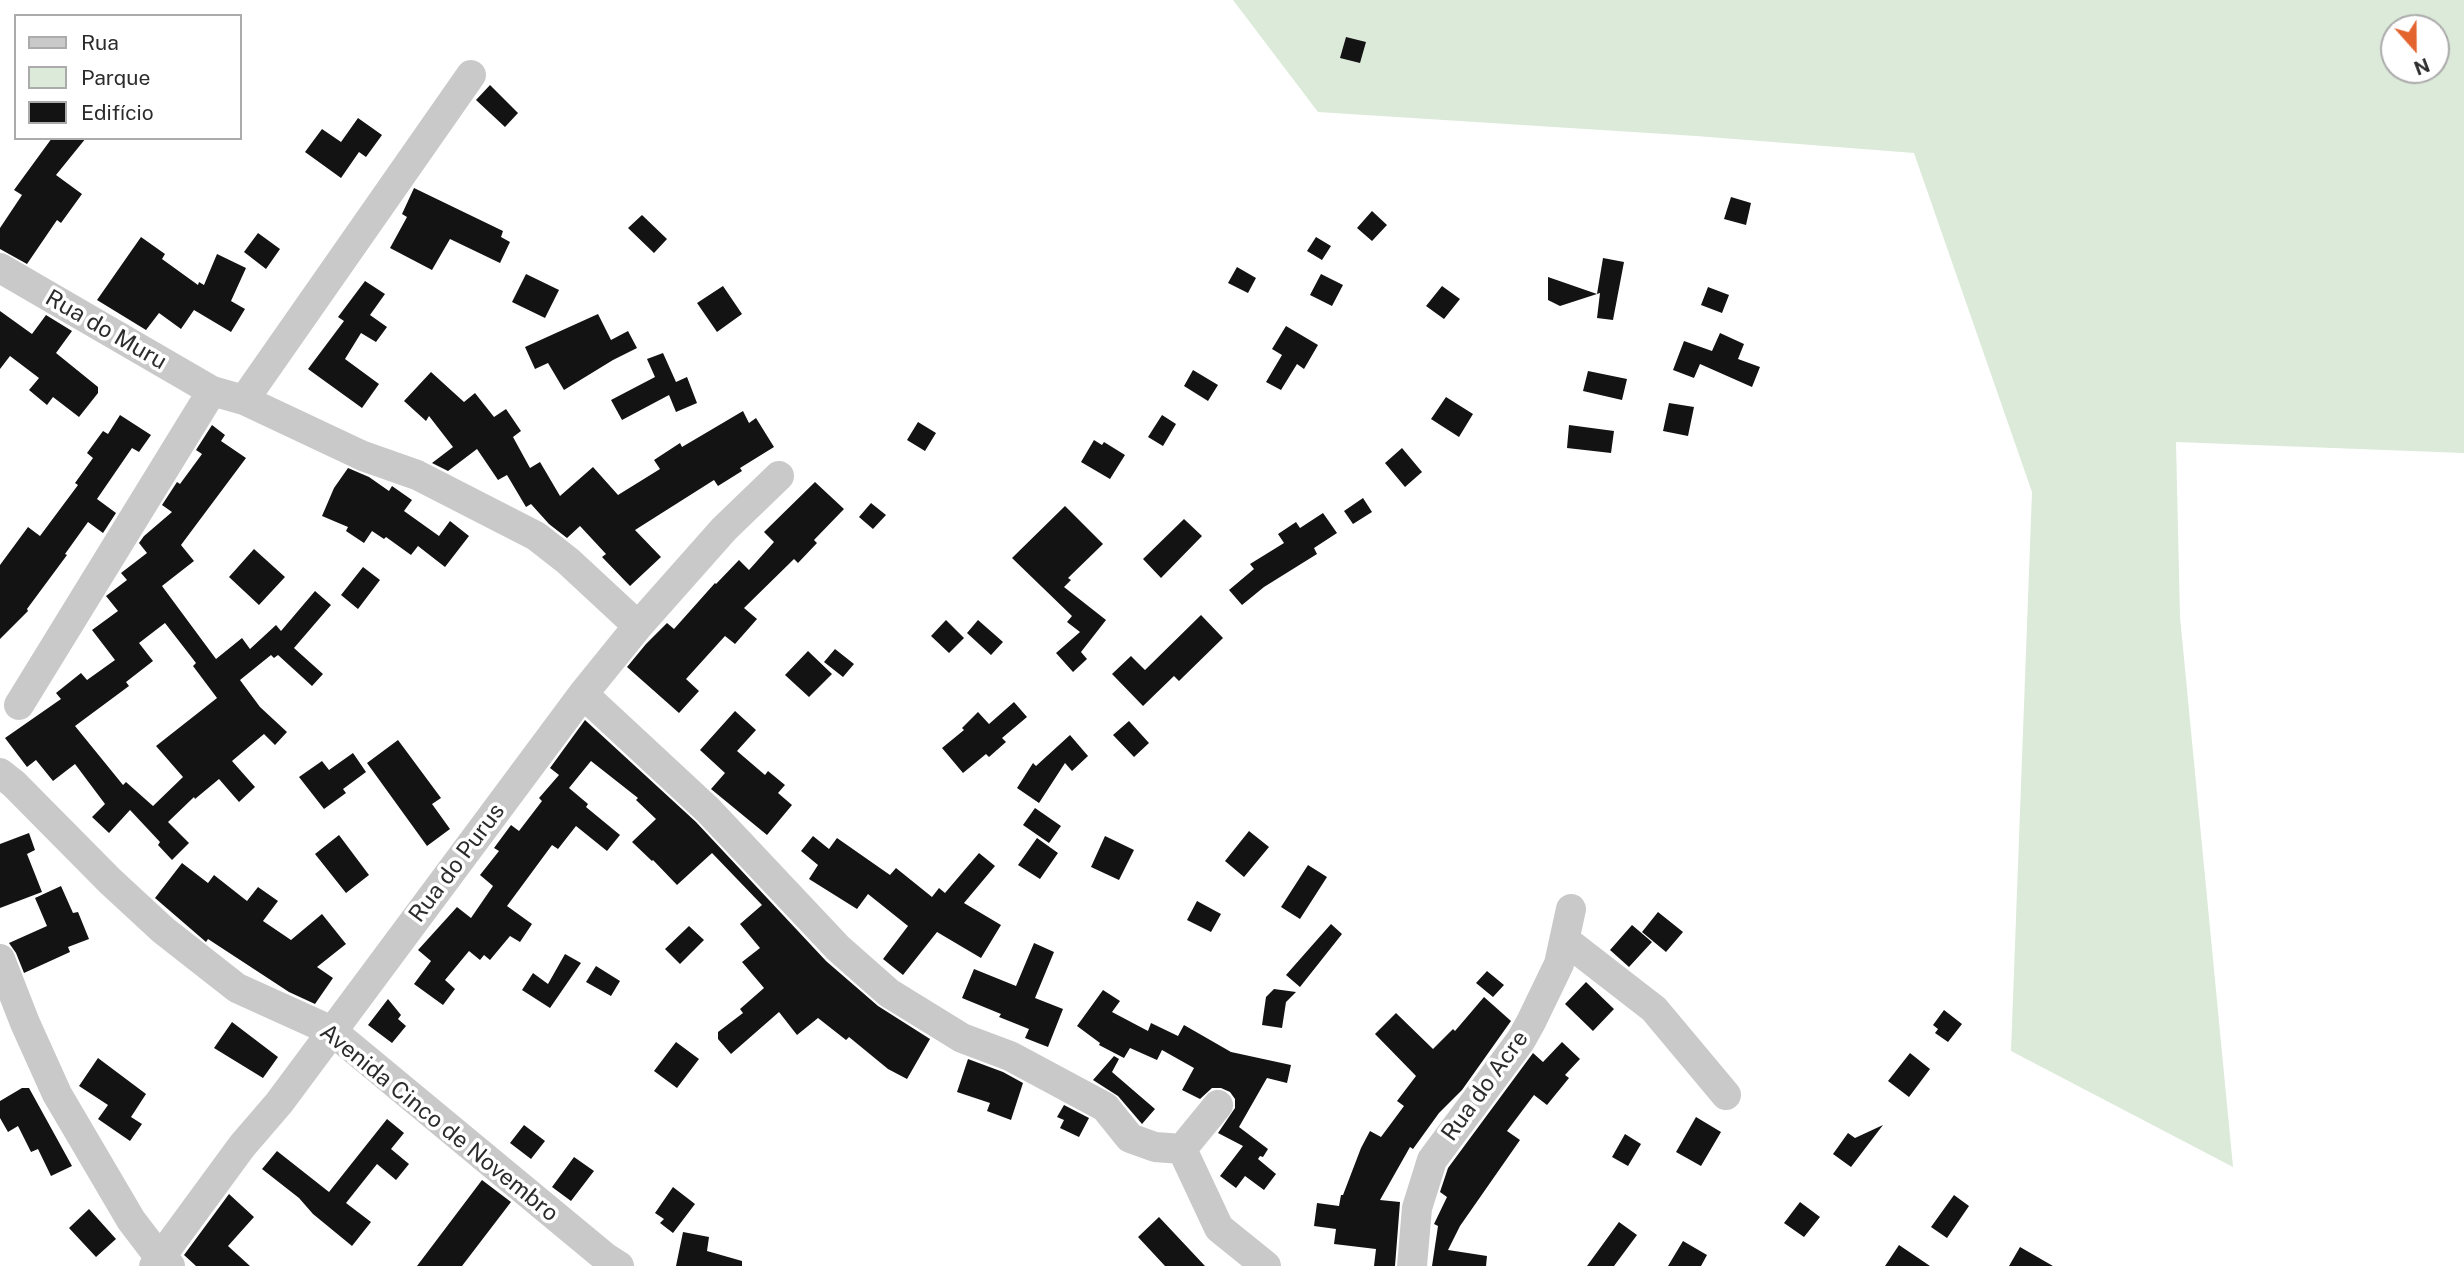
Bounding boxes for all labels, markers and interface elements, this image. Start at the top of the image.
legend [14,14,242,140]
north arrow [2380,14,2450,84]
text: Rua [81,30,119,55]
text: N [2411,54,2433,80]
text: Parque [81,65,150,90]
text: Edifício [81,100,154,125]
street label: Rua do Muru [40,284,172,376]
street label: Rua do Purus [403,798,511,928]
street label: Avenida Cinco de Novembro [314,1018,564,1228]
street label: Rua do Acre [1436,1025,1534,1147]

